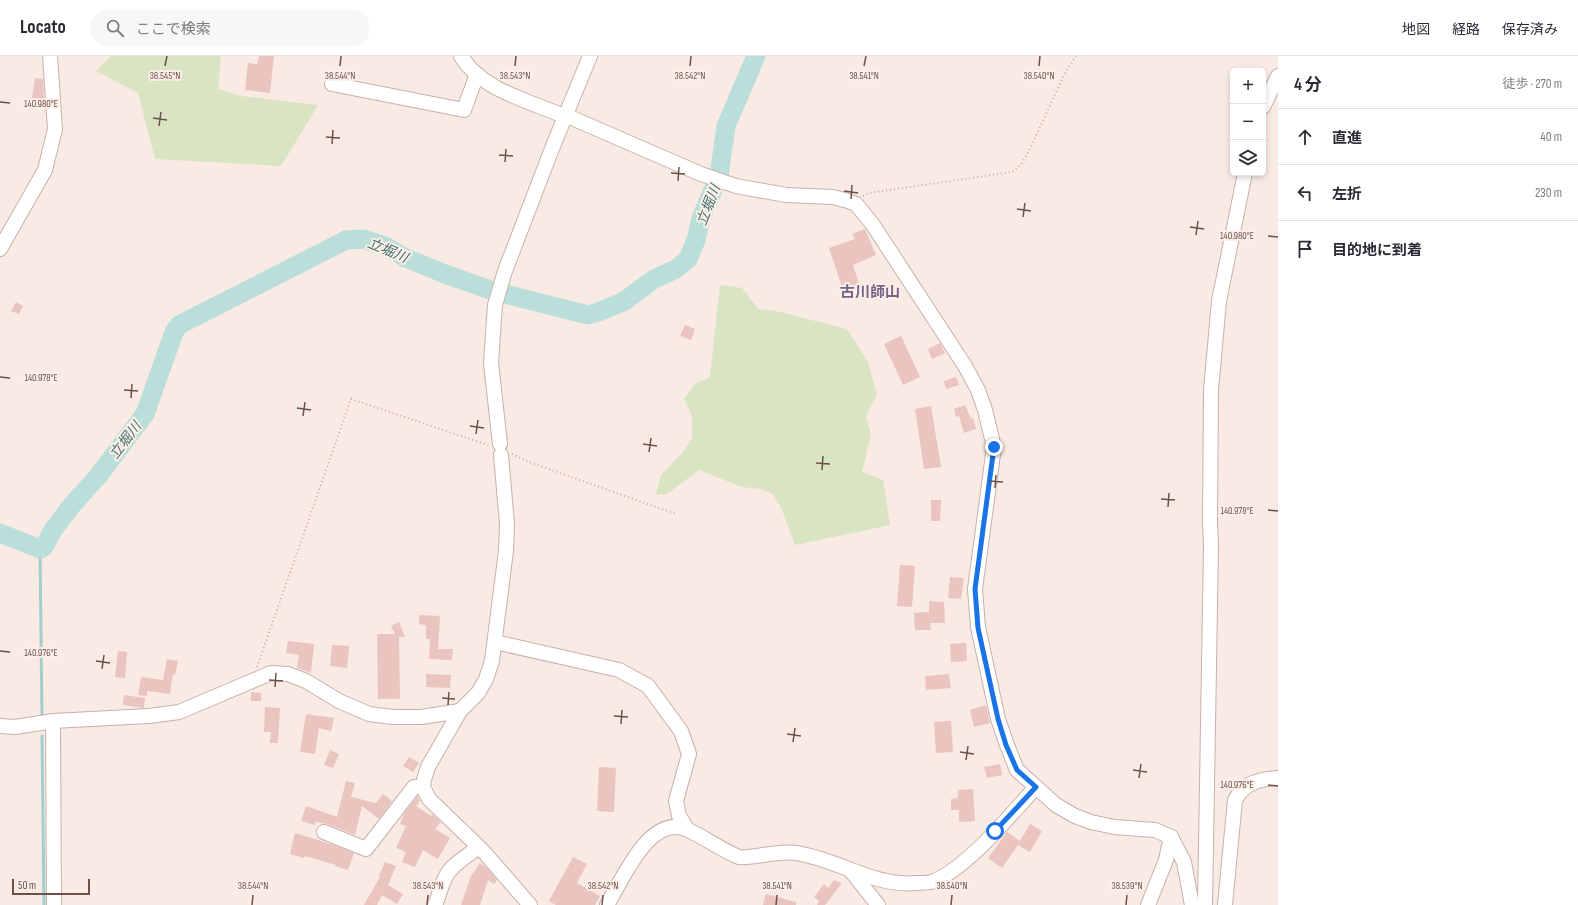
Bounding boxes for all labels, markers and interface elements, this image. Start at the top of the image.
search box [90,10,370,46]
text: Locato [20,16,66,39]
icon: search [104,17,126,39]
text: ここで検索 [136,20,211,39]
text: 地図 [1402,21,1430,38]
text: 経路 [1452,21,1480,38]
text: 保存済み [1502,21,1558,38]
map controls [1230,68,1266,176]
button: + [1230,68,1266,104]
text: 38.545°N [150,70,180,82]
text: 38.544°N [325,70,355,82]
text: 38.543°N [500,70,530,82]
text: 38.542°N [675,70,705,82]
text: 38.541°N [849,70,879,82]
text: 38.540°N [1023,70,1055,82]
text: 4 分 [1294,75,1322,95]
text: 徒歩 · 270 m [1503,76,1562,92]
text: 140.980°E [24,98,58,110]
button: − [1230,104,1266,140]
icon: ahead [1294,126,1316,148]
text: 直進 [1332,129,1362,148]
text: 40 m [1540,129,1562,145]
button: layers [1230,140,1266,176]
water label: 立堀川 [693,181,725,228]
icon: left [1294,182,1316,204]
text: 左折 [1332,185,1362,204]
text: 230 m [1535,185,1562,201]
text: 140.980°E [1220,230,1254,242]
water label: 立堀川 [365,234,412,267]
icon: arrive [1294,238,1316,260]
text: 目的地に到着 [1332,241,1422,260]
district label: 古川師山 [840,283,900,302]
text: 140.978°E [24,372,58,384]
water label: 立堀川 [106,417,146,462]
route end [985,438,1003,456]
text: 140.978°E [1220,505,1254,517]
text: 140.976°E [24,647,58,659]
text: 140.976°E [1220,779,1254,791]
route start [986,822,1004,840]
scale bar [12,877,90,896]
text: 50 m [18,879,36,892]
text: 38.544°N [238,880,268,892]
text: 38.543°N [413,880,443,892]
text: 38.542°N [588,880,618,892]
text: 38.541°N [762,880,792,892]
text: 38.540°N [936,880,968,892]
text: 38.539°N [1111,880,1143,892]

